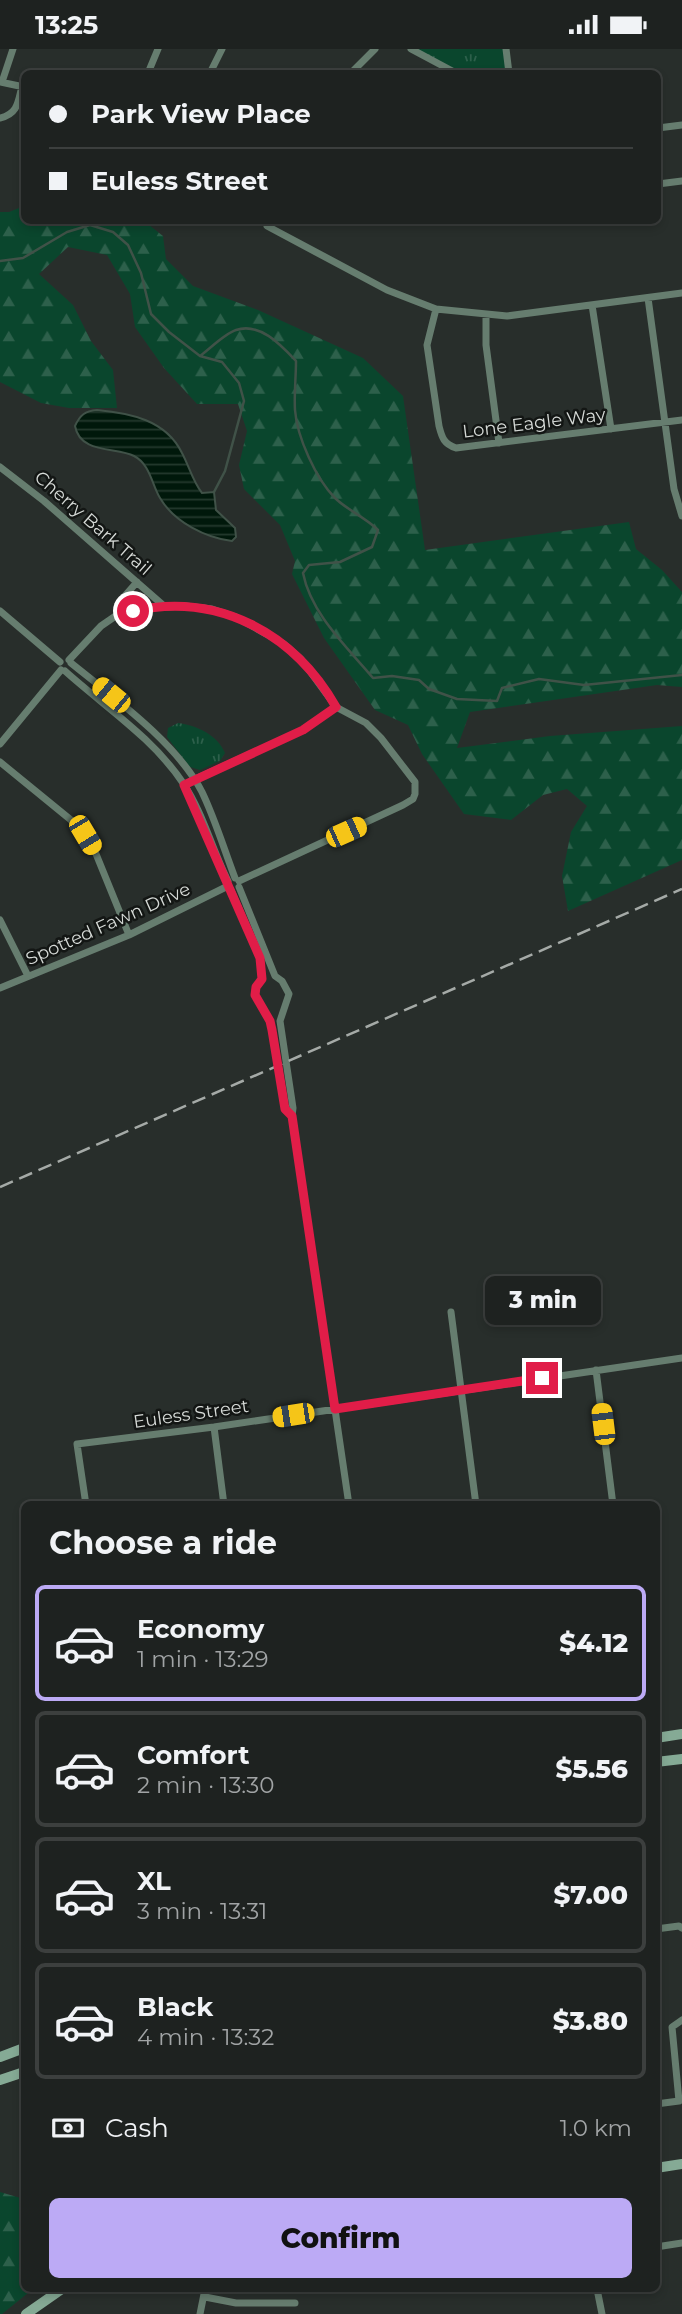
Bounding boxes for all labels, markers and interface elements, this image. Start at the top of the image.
text: 13:25 [35,9,98,41]
text: Park View Place [91,98,311,130]
text: Euless Street [91,165,268,197]
street label: Lone Eagle Way [461,403,607,443]
street label: Cherry Bark Trail [30,466,156,580]
route start [117,595,149,627]
car [89,674,134,716]
car [66,812,105,858]
car [323,814,370,850]
street label: Spotted Fawn Drive [22,878,194,970]
callout: 3 min [484,1277,600,1325]
text: 3 min [509,1286,577,1314]
route end [526,1362,558,1394]
street label: Euless Street [132,1395,250,1433]
car [271,1401,316,1429]
car [591,1402,616,1446]
text: Choose a ride [49,1523,277,1562]
icon: car [53,1612,116,1675]
text: Economy [137,1613,264,1645]
text: $4.12 [559,1627,628,1659]
text: 1 min · 13:29 [137,1645,269,1673]
icon: car [53,1738,116,1801]
text: Comfort [137,1739,249,1771]
text: $5.56 [555,1753,628,1785]
text: 2 min · 13:30 [137,1771,274,1799]
icon: car [53,1864,116,1927]
text: XL [137,1865,171,1897]
text: $7.00 [554,1879,628,1911]
text: 3 min · 13:31 [137,1897,267,1925]
icon: car [53,1990,116,2053]
text: Black [137,1991,213,2023]
text: $3.80 [553,2005,628,2037]
text: 4 min · 13:32 [137,2023,274,2051]
icon: cash [49,2109,87,2147]
text: Cash [105,2112,169,2144]
text: 1.0 km [560,2114,632,2142]
button: Confirm [49,2198,632,2278]

